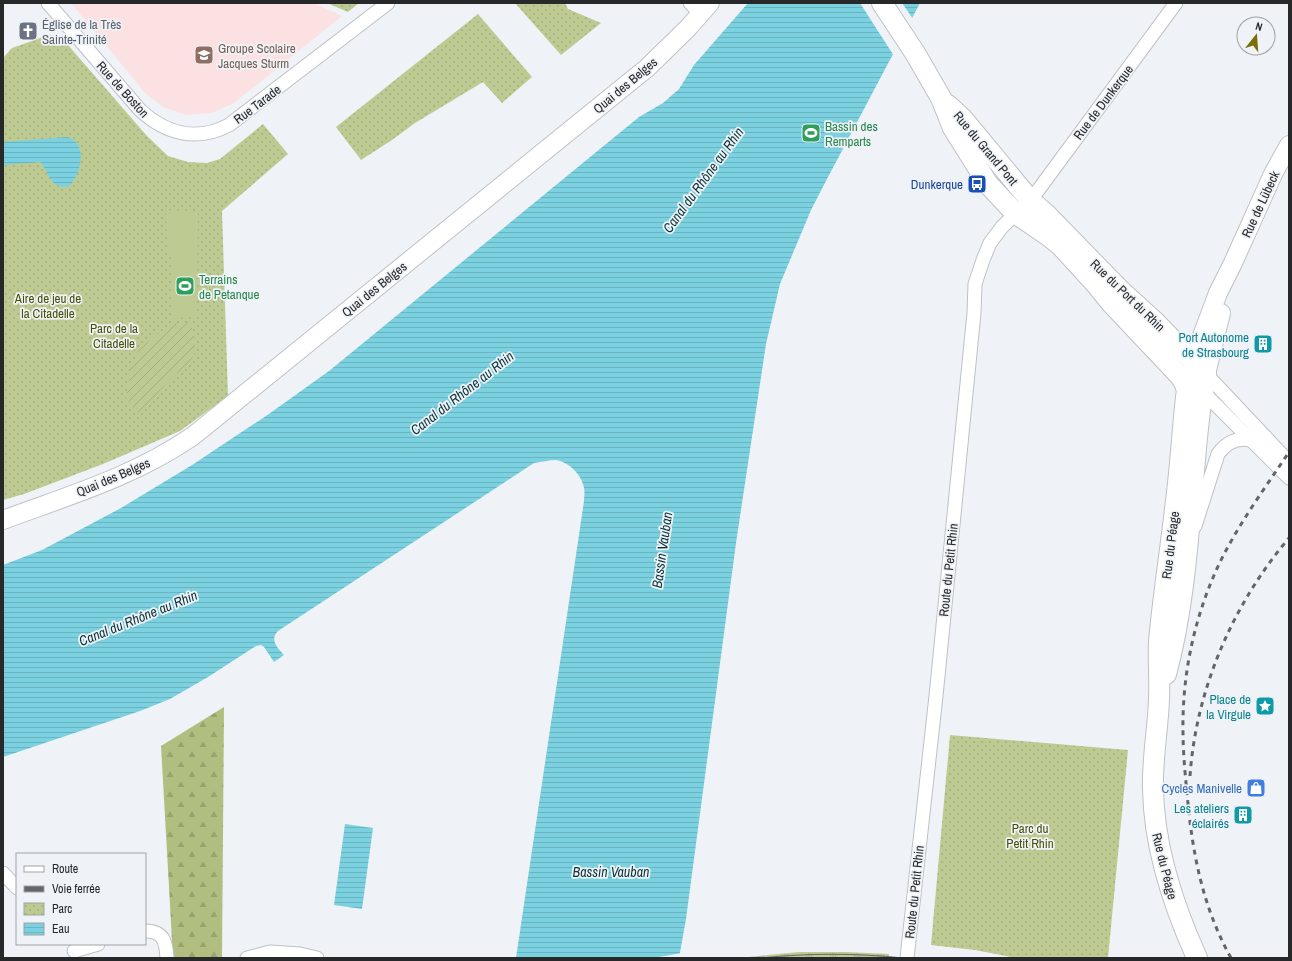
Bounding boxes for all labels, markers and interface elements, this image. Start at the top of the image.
place label: Église de la Très Sainte-Trinité [42,16,121,48]
north arrow [1236,16,1276,56]
text: N [1254,19,1264,34]
church icon: Église de la Très Sainte-Trinité [17,20,39,42]
place label: Groupe Scolaire Jacques Sturm [218,40,296,72]
school or university icon: Groupe Scolaire Jacques Sturm [193,44,215,66]
street label: Quai des Belges [590,54,661,117]
street label: Rue de Boston [93,57,153,121]
street label: Rue de Dunkerque [1070,61,1137,143]
street label: Rue Tarade [230,81,284,128]
street label: Rue du Grand Pont [950,108,1022,189]
place label: Bassin des Remparts [825,118,878,150]
sports icon: Bassin des Remparts [800,122,822,144]
water label: Canal du Rhône au Rhin [659,124,747,236]
street label: Rue de Lübeck [1238,168,1284,240]
bus stop icon: Dunkerque [966,173,988,195]
place label: Dunkerque [911,176,963,193]
street label: Rue du Port du Rhin [1087,255,1169,335]
street label: Quai des Belges [338,258,410,321]
place label: Terrains de Petanque [199,271,260,303]
sports icon: Terrains de Petanque [174,275,196,297]
park label: Aire de jeu de la Citadelle [14,290,81,322]
park label: Parc de la Citadelle [90,320,138,352]
place label: Port Autonome de Strasbourg [1178,329,1249,361]
building icon: Port Autonome de Strasbourg [1252,333,1274,355]
water label: Canal du Rhône au Rhin [407,347,517,439]
street label: Quai des Belges [74,454,153,501]
street label: Rue du Péage [1158,510,1183,580]
water label: Bassin Vauban [648,511,676,589]
street label: Route du Petit Rhin [935,523,962,618]
water label: Canal du Rhône au Rhin [76,586,200,650]
place label: Place de la Virgule [1206,691,1251,723]
place icon: Place de la Virgule [1254,695,1276,717]
shop icon: Cycles Manivelle [1245,777,1267,799]
place label: Cycles Manivelle [1161,780,1242,797]
place label: Les ateliers éclairés [1174,800,1229,832]
building icon: Les ateliers éclairés [1232,804,1254,826]
park label: Parc du Petit Rhin [1006,820,1054,852]
street label: Rue du Péage [1148,831,1181,901]
street label: Route du Petit Rhin [901,845,928,940]
legend [16,853,146,945]
text: Route [52,861,78,877]
water label: Bassin Vauban [573,863,649,881]
text: Voie ferrée [52,881,100,897]
text: Parc [52,901,72,917]
text: Eau [52,921,70,937]

